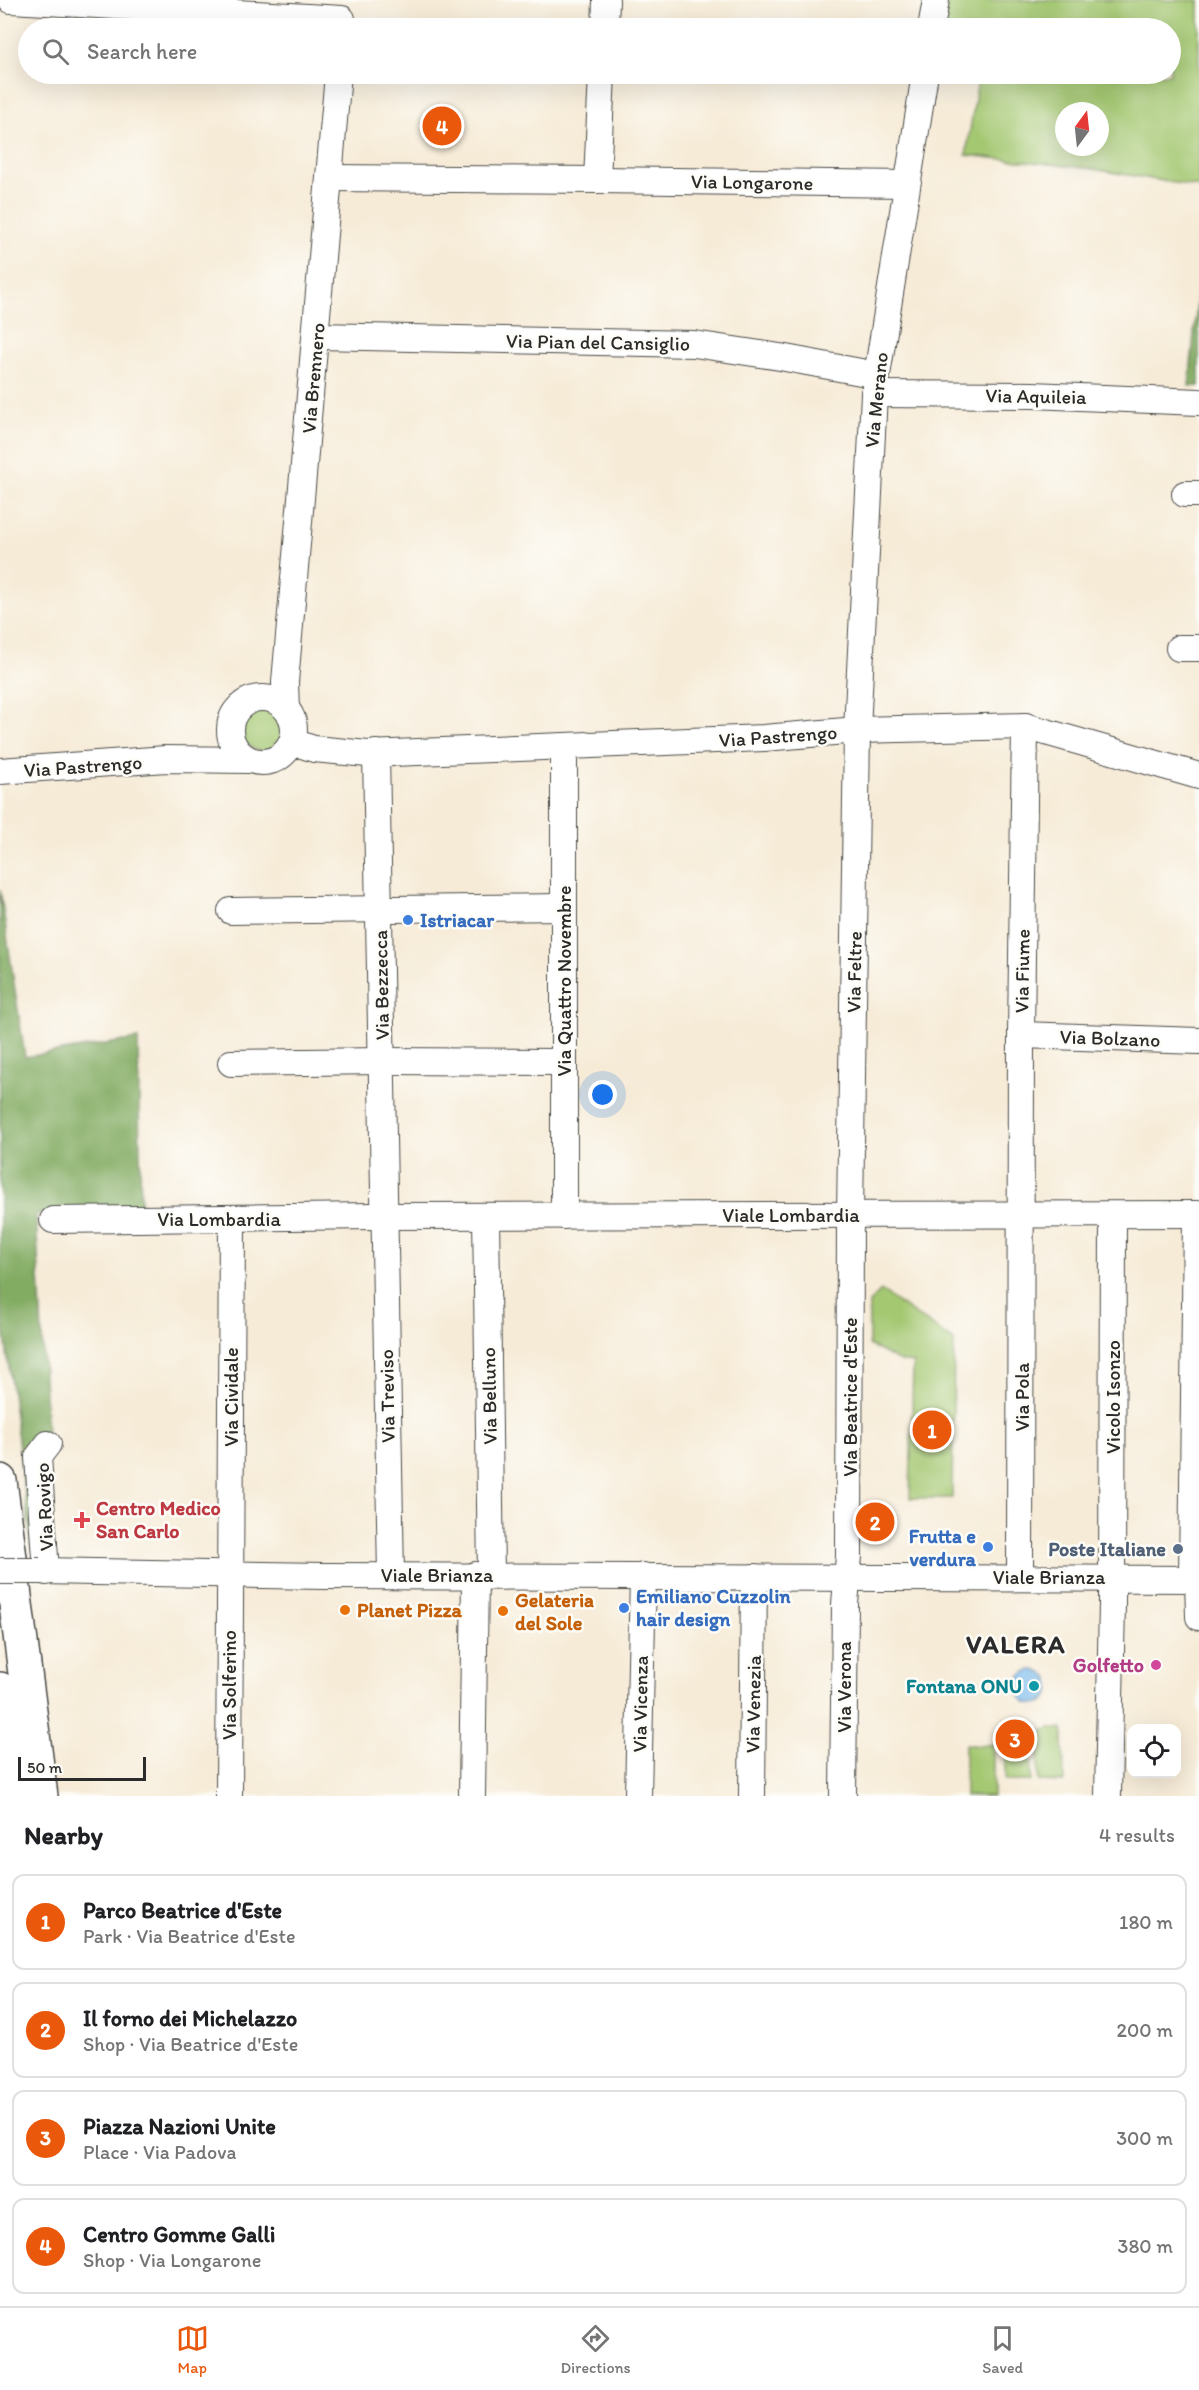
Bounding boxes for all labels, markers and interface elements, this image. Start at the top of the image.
search box [18,18,1181,84]
icon: search [39,35,72,68]
text: Search here [87,38,197,65]
north arrow [1055,102,1109,156]
pin: 4 [422,104,462,148]
street label: Via Longarone [691,169,813,195]
street label: Via Brennero [296,322,330,434]
street label: Via Pian del Cansiglio [506,328,690,356]
street label: Via Merano [859,351,893,449]
street label: Via Aquileia [985,383,1087,409]
street label: Via Pastrengo [718,720,838,752]
street label: Via Pastrengo [23,750,143,782]
street label: Via Quattro Novembre [552,886,576,1076]
place label: Istriacar [420,908,494,932]
marker: Istriacar [401,913,415,927]
street label: Via Fiume [1009,929,1035,1013]
street label: Via Bezzecca [368,930,394,1040]
street label: Via Feltre [841,931,867,1013]
street label: Via Bolzano [1059,1024,1161,1052]
your location [588,1080,617,1109]
street label: Viale Lombardia [722,1203,860,1227]
street label: Via Lombardia [157,1207,281,1231]
street label: Via Beatrice d'Este [838,1317,862,1477]
street label: Vicolo Isonzo [1101,1340,1125,1454]
street label: Via Cividale [219,1347,243,1447]
street label: Via Belluno [476,1347,502,1445]
street label: Via Treviso [374,1349,400,1443]
street label: Via Pola [1010,1362,1034,1431]
pin: 1 [912,1408,952,1452]
street label: Via Rovigo [30,1462,58,1552]
place label: Centro Medico San Carlo [96,1496,221,1543]
pin: 2 [856,1500,894,1544]
marker: Centro Medico San Carlo [73,1511,91,1529]
place label: Frutta e verdura [909,1524,977,1571]
place label: Poste Italiane [1048,1537,1166,1561]
marker: Frutta e verdura [981,1540,995,1554]
marker: Poste Italiane [1171,1542,1185,1556]
street label: Viale Brianza [381,1563,494,1587]
street label: Viale Brianza [993,1565,1106,1589]
place label: Emiliano Cuzzolin hair design [636,1584,791,1632]
place label: Gelateria del Sole [515,1588,594,1635]
place label: Planet Pizza [357,1598,463,1622]
marker: Emiliano Cuzzolin hair design [617,1601,631,1615]
marker: Planet Pizza [338,1603,352,1617]
marker: Gelateria del Sole [496,1604,510,1618]
district label: VALERA [966,1628,1066,1660]
street label: Via Solferino [217,1630,241,1740]
street label: Via Verona [832,1641,856,1733]
place label: Golfetto [1073,1653,1144,1677]
street label: Via Venezia [740,1654,766,1753]
street label: Via Vicenza [627,1655,653,1753]
marker: Golfetto [1149,1658,1163,1672]
place label: Fontana ONU [906,1674,1022,1698]
marker: Fontana ONU [1027,1679,1041,1693]
pin: 3 [996,1716,1034,1762]
map controls [1127,1724,1181,1778]
button: locate [1127,1724,1181,1778]
scale bar [18,1754,146,1782]
text: 50 m [27,1758,62,1777]
text: Nearby [24,1819,103,1851]
text: 4 results [1099,1823,1175,1847]
text: Parco Beatrice d'Este [83,1897,282,1924]
text: 1 [41,1910,50,1934]
text: 180 m [1119,1910,1173,1934]
text: Park · Via Beatrice d'Este [83,1924,295,1948]
text: Il forno dei Michelazzo [83,2005,297,2032]
text: 2 [40,2018,51,2042]
text: 200 m [1117,2018,1173,2042]
text: Shop · Via Beatrice d'Este [83,2032,298,2056]
text: Piazza Nazioni Unite [83,2113,276,2140]
text: 3 [40,2126,51,2150]
text: 300 m [1116,2126,1173,2150]
text: Place · Via Padova [83,2140,236,2164]
text: Centro Gomme Galli [83,2221,275,2248]
text: 4 [39,2234,52,2258]
text: 380 m [1118,2234,1173,2258]
text: Shop · Via Longarone [83,2248,261,2272]
tab: Map [176,2322,209,2377]
tab: Directions [560,2322,631,2377]
tab: Saved [982,2322,1023,2377]

